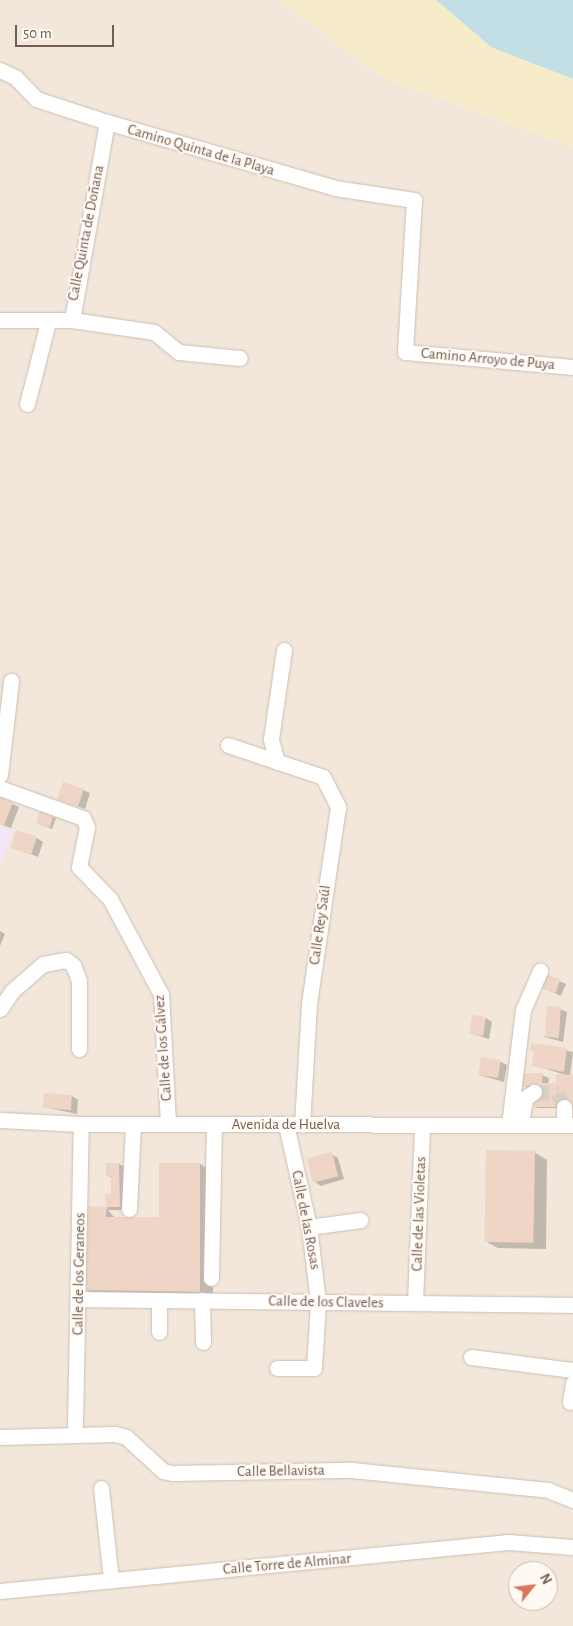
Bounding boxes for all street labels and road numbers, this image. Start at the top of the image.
street label: Camino Quinta de la Playa [125,120,277,180]
street label: Calle Quinta de Doñana [64,164,108,302]
street label: Camino Arroyo de Puya [420,344,556,374]
street label: Calle Rey Saúl [306,884,334,966]
street label: Calle de los Gálvez [150,994,176,1102]
street label: Avenida de Huelva [232,1116,340,1134]
street label: Calle de las Violetas [408,1156,430,1272]
street label: Calle de las Rosas [288,1169,324,1271]
street label: Calle de los Geraneos [69,1213,89,1335]
street label: Calle de los Claveles [268,1292,384,1312]
street label: Calle Bellavista [237,1461,325,1481]
street label: Calle Torre de Alminar [222,1549,352,1579]

